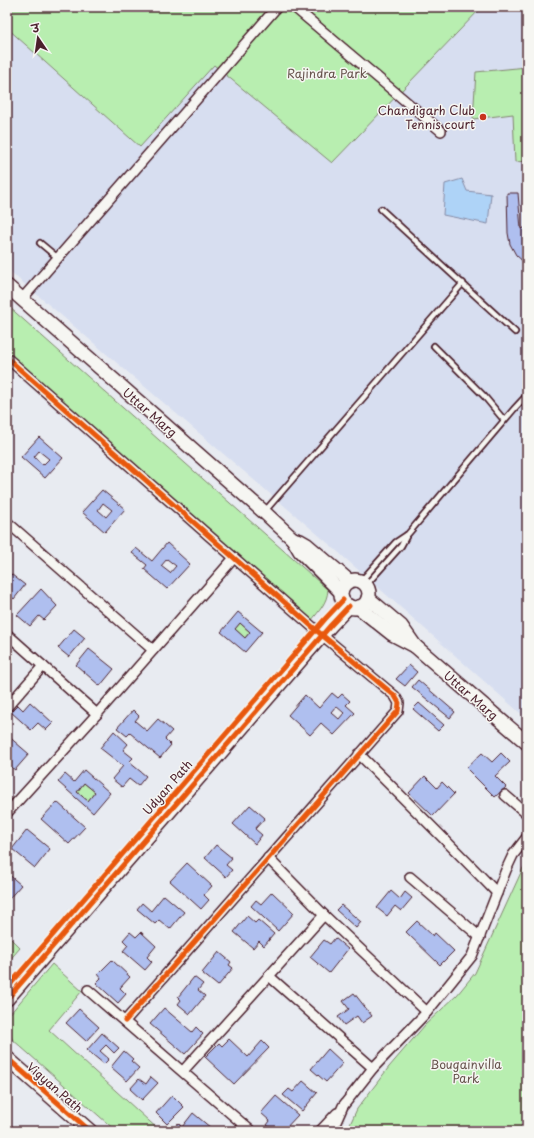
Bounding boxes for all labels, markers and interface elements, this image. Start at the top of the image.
north arrow [18,18,58,58]
text: उ [29,18,43,37]
park label: Rajindra Park [287,64,367,82]
place label: Chandigarh Club Tennis court [378,101,475,133]
marker: Chandigarh Club Tennis court [478,112,488,122]
street label: Uttar Marg [119,383,181,441]
street label: Uttar Marg [440,666,502,724]
street label: Udyan Path [138,756,196,818]
park label: Bougainvilla Park [430,1055,502,1087]
street label: Vigyan Path [23,1058,87,1116]

